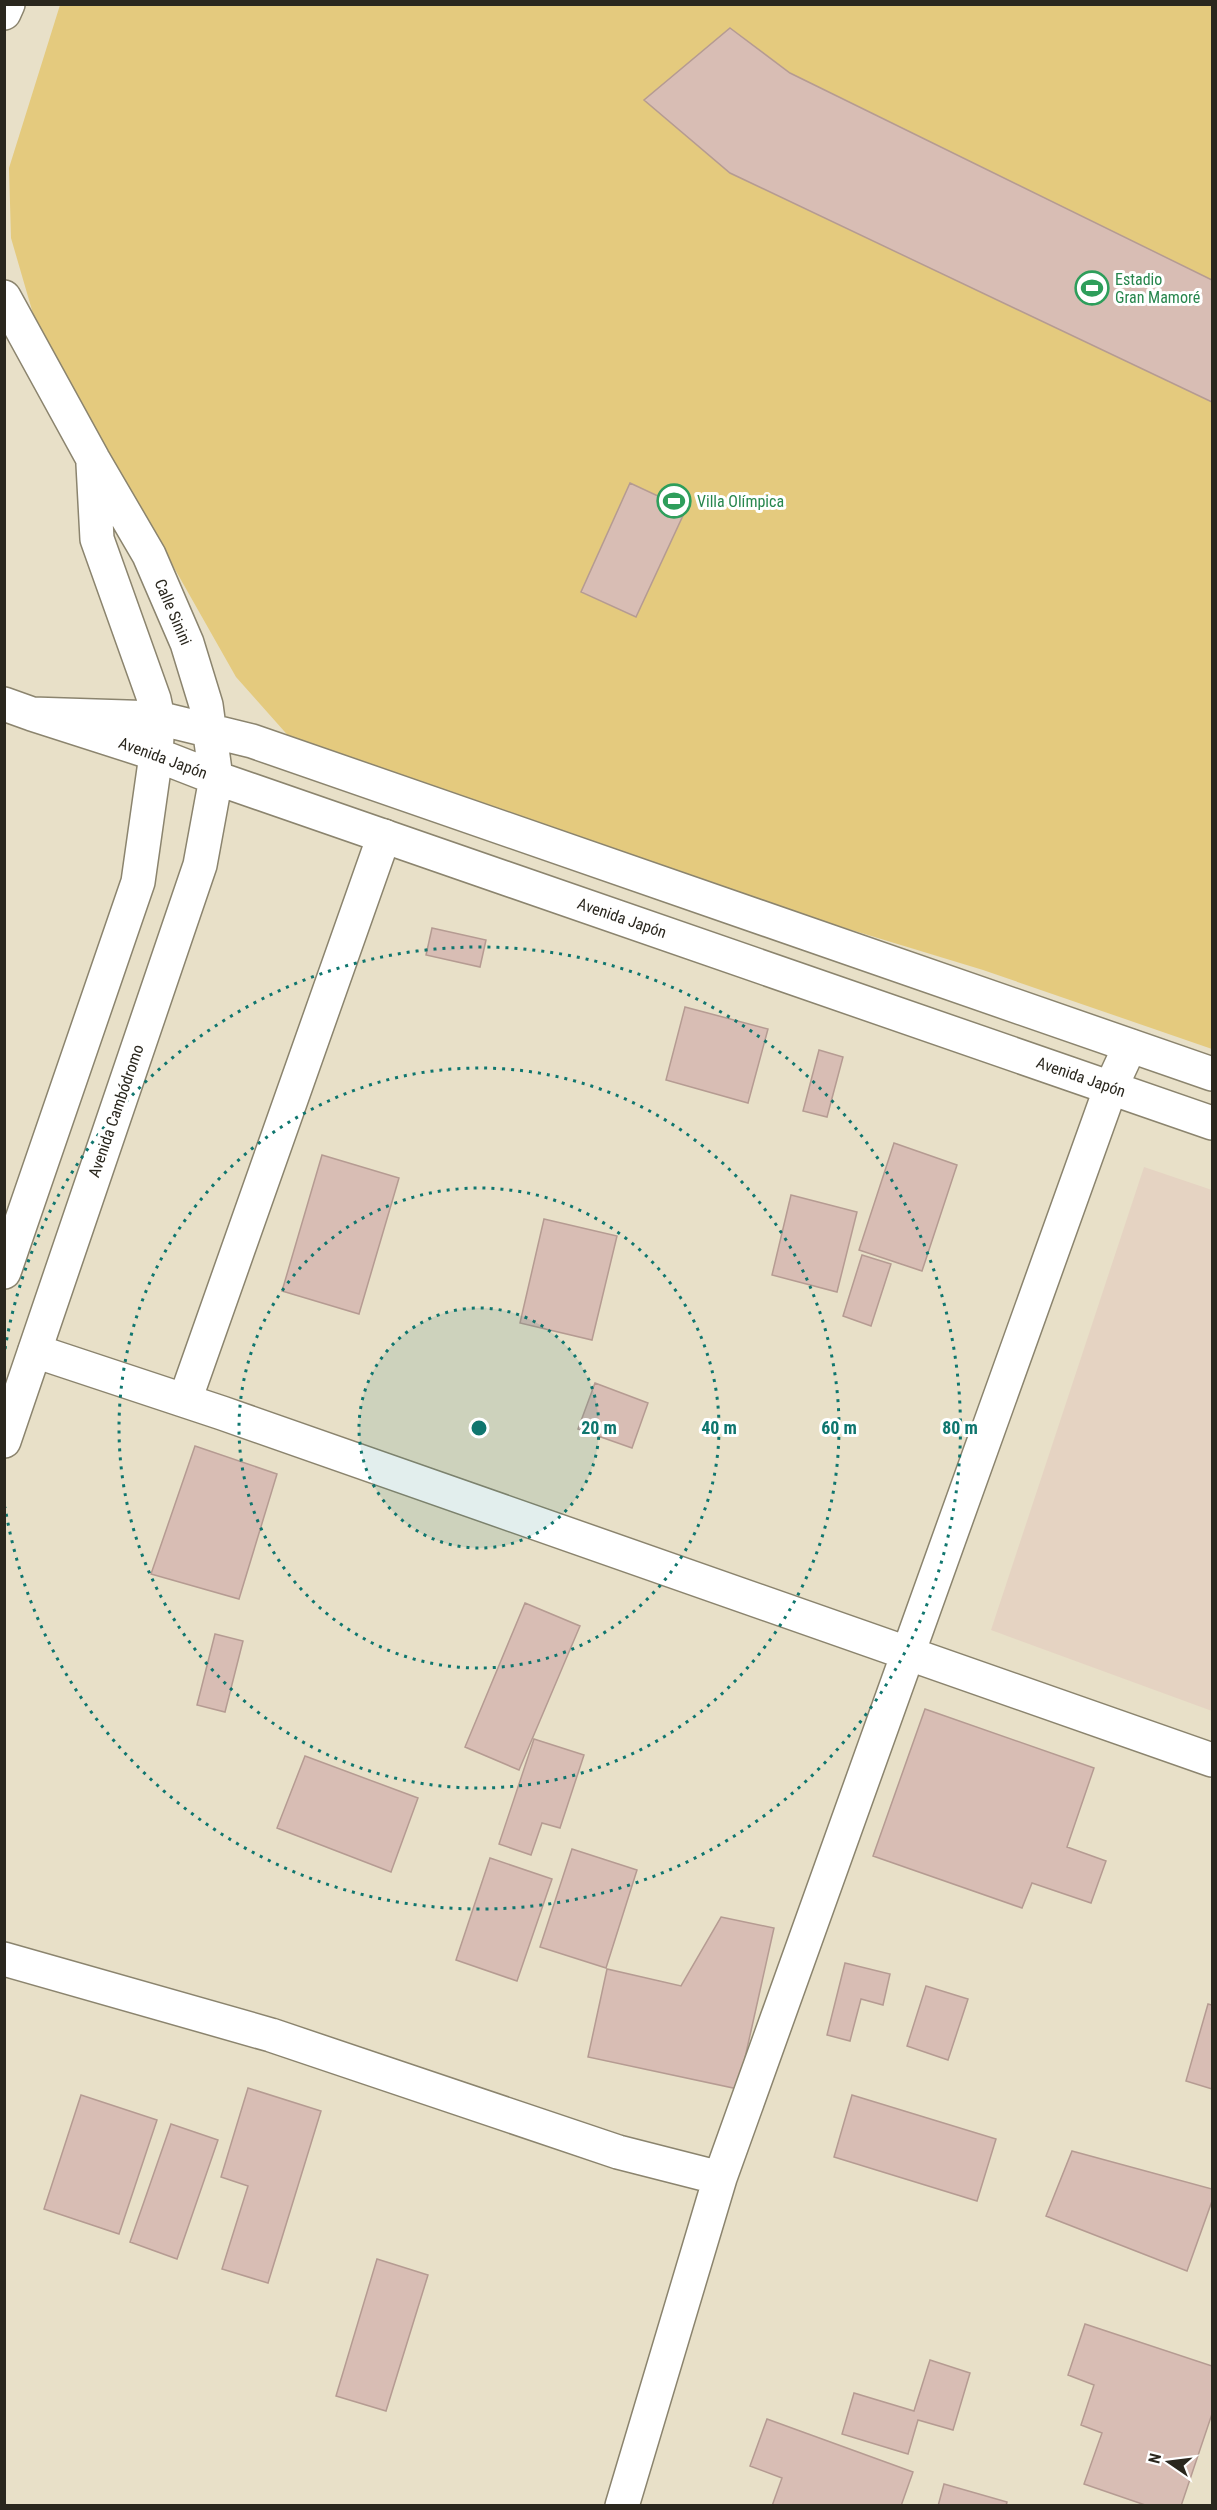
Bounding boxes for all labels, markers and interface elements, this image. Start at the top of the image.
sports icon: Estadio Gran Mamoré [1074,270,1110,306]
place label: Estadio Gran Mamoré [1115,270,1200,307]
sports icon: Villa Olímpica [656,483,692,519]
place label: Villa Olímpica [697,492,784,511]
street label: Calle Sinini [151,576,195,648]
street label: Avenida Japón [116,733,210,783]
street label: Avenida Japón [575,894,669,942]
street label: Avenida Cambódromo [84,1042,148,1180]
street label: Avenida Japón [1034,1053,1128,1101]
text: 20 m [581,1417,617,1438]
text: 40 m [701,1417,737,1438]
text: 60 m [821,1417,857,1438]
text: 80 m [942,1417,978,1438]
centre of rings [469,1418,489,1438]
north arrow [1139,2432,1199,2492]
text: N [1145,2451,1165,2466]

